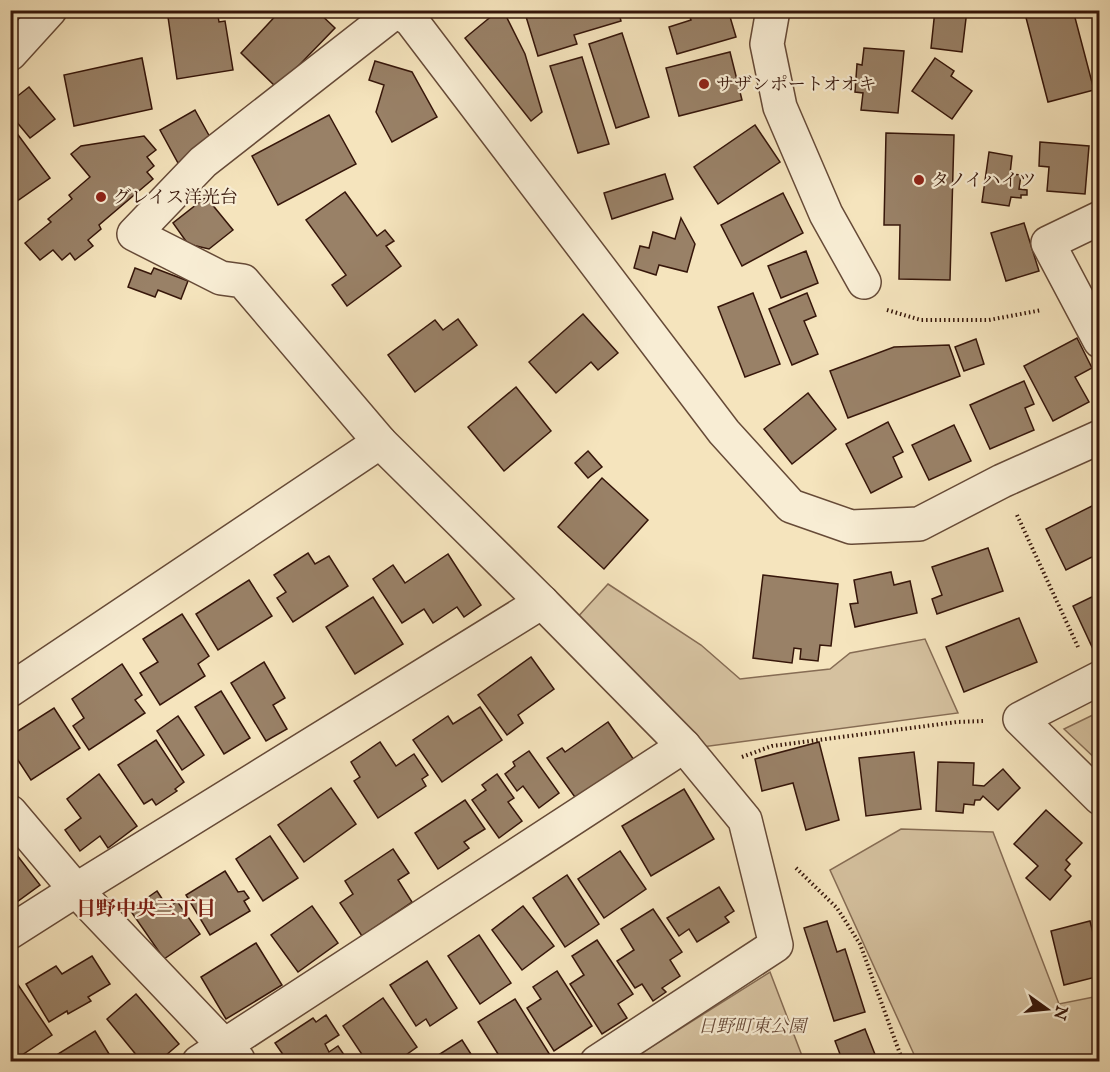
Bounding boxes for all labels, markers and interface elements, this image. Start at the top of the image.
place label: サザンポートオオキ [716,74,877,97]
marker: サザンポートオオキ [697,77,711,91]
place label: タノイハイツ [931,170,1036,193]
marker: タノイハイツ [912,173,926,187]
place label: グレイス洋光台 [113,187,238,210]
marker: グレイス洋光台 [94,190,108,204]
district label: 日野中央三丁目 [76,897,216,922]
north arrow [1017,979,1077,1039]
text: N [1048,1002,1071,1022]
park label: 日野町東公園 [698,1016,809,1039]

